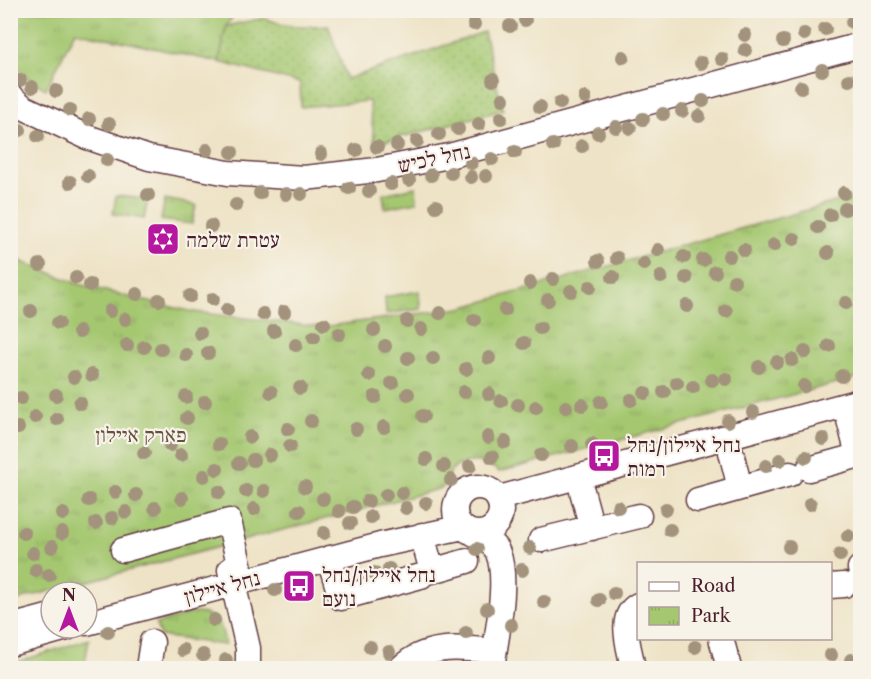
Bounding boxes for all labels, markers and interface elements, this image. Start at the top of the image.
street label: נחל לכיש [396,138,472,178]
synagogue icon: עטרת שלמה [145,221,181,257]
place label: עטרת שלמה [186,227,280,252]
park label: פארק איילון [95,422,187,447]
place label: נחל איילון/נחל רמות [627,432,741,481]
bus stop icon: נחל איילון/נחל רמות [586,438,622,474]
place label: נחל איילון/נחל נועם [322,562,436,611]
legend [637,562,832,640]
street label: נחל איילון [181,565,263,609]
bus stop icon: נחל איילון/נחל נועם [281,568,317,604]
text: Road [691,575,736,597]
north arrow [39,580,99,640]
text: N [62,585,76,605]
text: Park [691,605,732,627]

